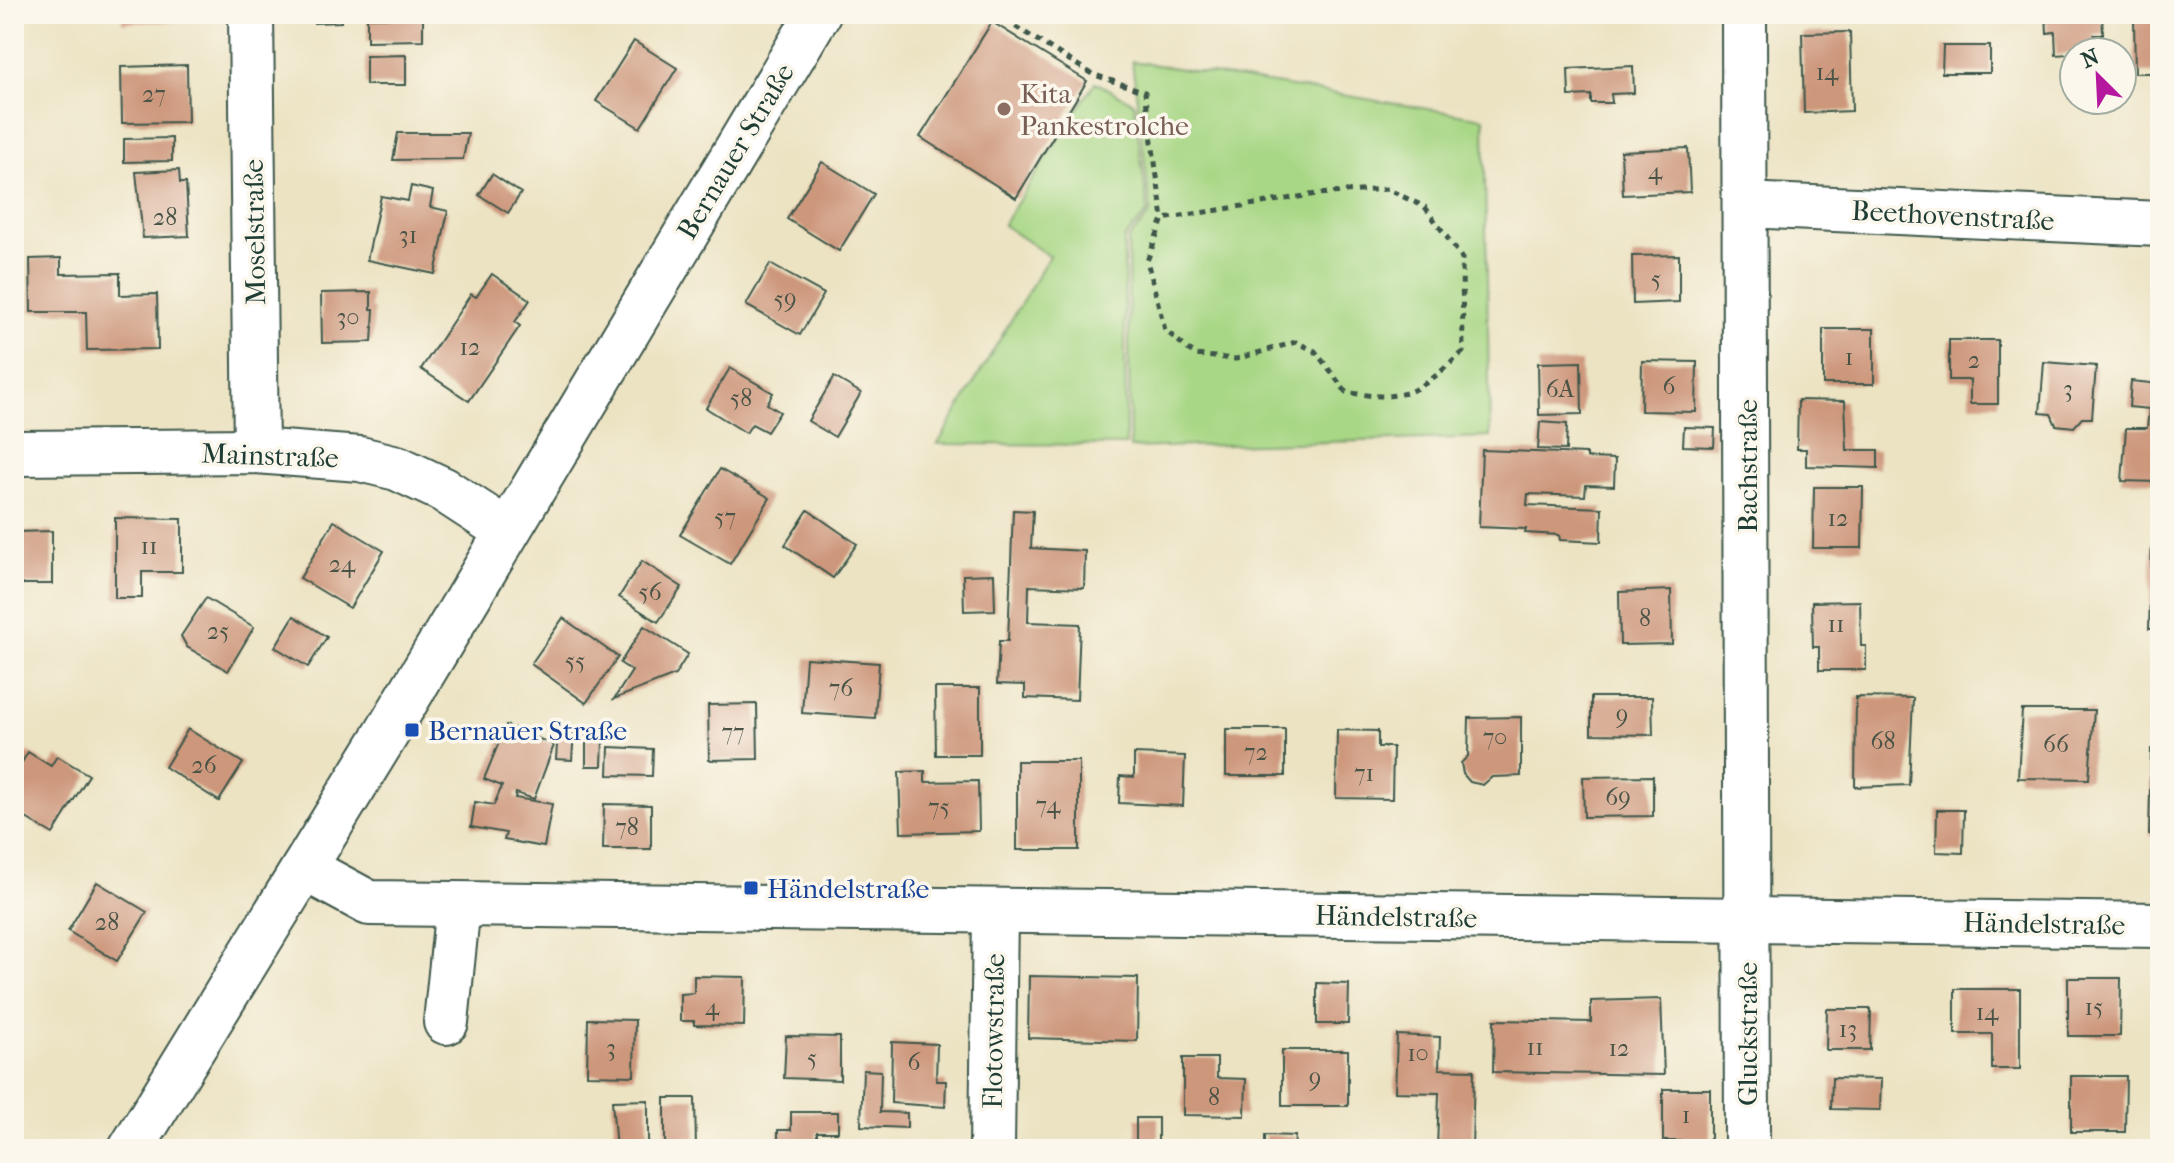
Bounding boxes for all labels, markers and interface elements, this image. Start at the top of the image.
north arrow [2058,36,2138,116]
text: N [2077,43,2103,74]
street label: Bernauer Straße [670,57,801,245]
house number: 14 [1816,58,1839,86]
place label: Kita Pankestrolche [1020,77,1189,142]
house number: 27 [142,80,166,108]
marker: Kita Pankestrolche [995,100,1013,118]
house number: 4 [1648,157,1663,185]
street label: Moselstraße [237,159,272,305]
street label: Beethovenstraße [1851,194,2055,237]
house number: 28 [153,203,177,231]
house number: 31 [399,221,417,249]
house number: 5 [1651,265,1661,293]
house number: 59 [774,285,796,313]
house number: 30 [336,303,360,331]
house number: 12 [460,333,480,361]
house number: 1 [1845,343,1853,371]
house number: 2 [1968,346,1980,374]
house number: 6 [1663,372,1677,400]
house number: 6A [1546,375,1575,403]
house number: 3 [2063,375,2073,403]
house number: 58 [730,384,752,412]
street label: Bachstraße [1731,399,1764,533]
street label: Mainstraße [201,437,339,474]
house number: 57 [714,503,736,531]
house number: 12 [1828,504,1848,532]
house number: 11 [140,532,158,560]
house number: 24 [329,550,356,578]
house number: 56 [638,578,663,606]
house number: 8 [1639,604,1651,632]
house number: 11 [1827,610,1845,638]
house number: 25 [207,617,229,645]
house number: 55 [565,647,585,675]
house number: 76 [829,674,854,702]
house number: 9 [1616,701,1628,729]
place label: Bernauer Straße [428,714,627,747]
house number: 77 [721,718,745,746]
marker: Bernauer Straße [403,721,421,739]
house number: 70 [1483,723,1507,751]
house number: 68 [1870,727,1896,755]
house number: 66 [2043,730,2070,758]
house number: 72 [1244,738,1268,766]
house number: 26 [191,751,218,779]
house number: 71 [1354,759,1374,787]
house number: 69 [1605,783,1631,811]
house number: 74 [1035,791,1061,819]
house number: 75 [928,793,950,821]
house number: 78 [615,813,639,841]
place label: Händelstraße [767,872,929,905]
marker: Händelstraße [742,879,760,897]
street label: Händelstraße [1315,899,1478,934]
street label: Händelstraße [1963,906,2126,941]
house number: 28 [95,908,119,936]
street label: Flotowstraße [976,953,1011,1109]
street label: Gluckstraße [1731,962,1764,1106]
house number: 4 [705,993,720,1021]
house number: 15 [2085,993,2103,1021]
house number: 14 [1976,998,1999,1026]
house number: 13 [1839,1015,1857,1043]
house number: 11 [1526,1033,1544,1061]
house number: 3 [606,1034,616,1062]
house number: 12 [1609,1034,1629,1062]
house number: 10 [1407,1039,1429,1067]
house number: 5 [807,1044,817,1072]
house number: 6 [908,1048,922,1076]
house number: 9 [1309,1064,1321,1092]
house number: 8 [1208,1083,1220,1111]
house number: 1 [1682,1101,1690,1129]

